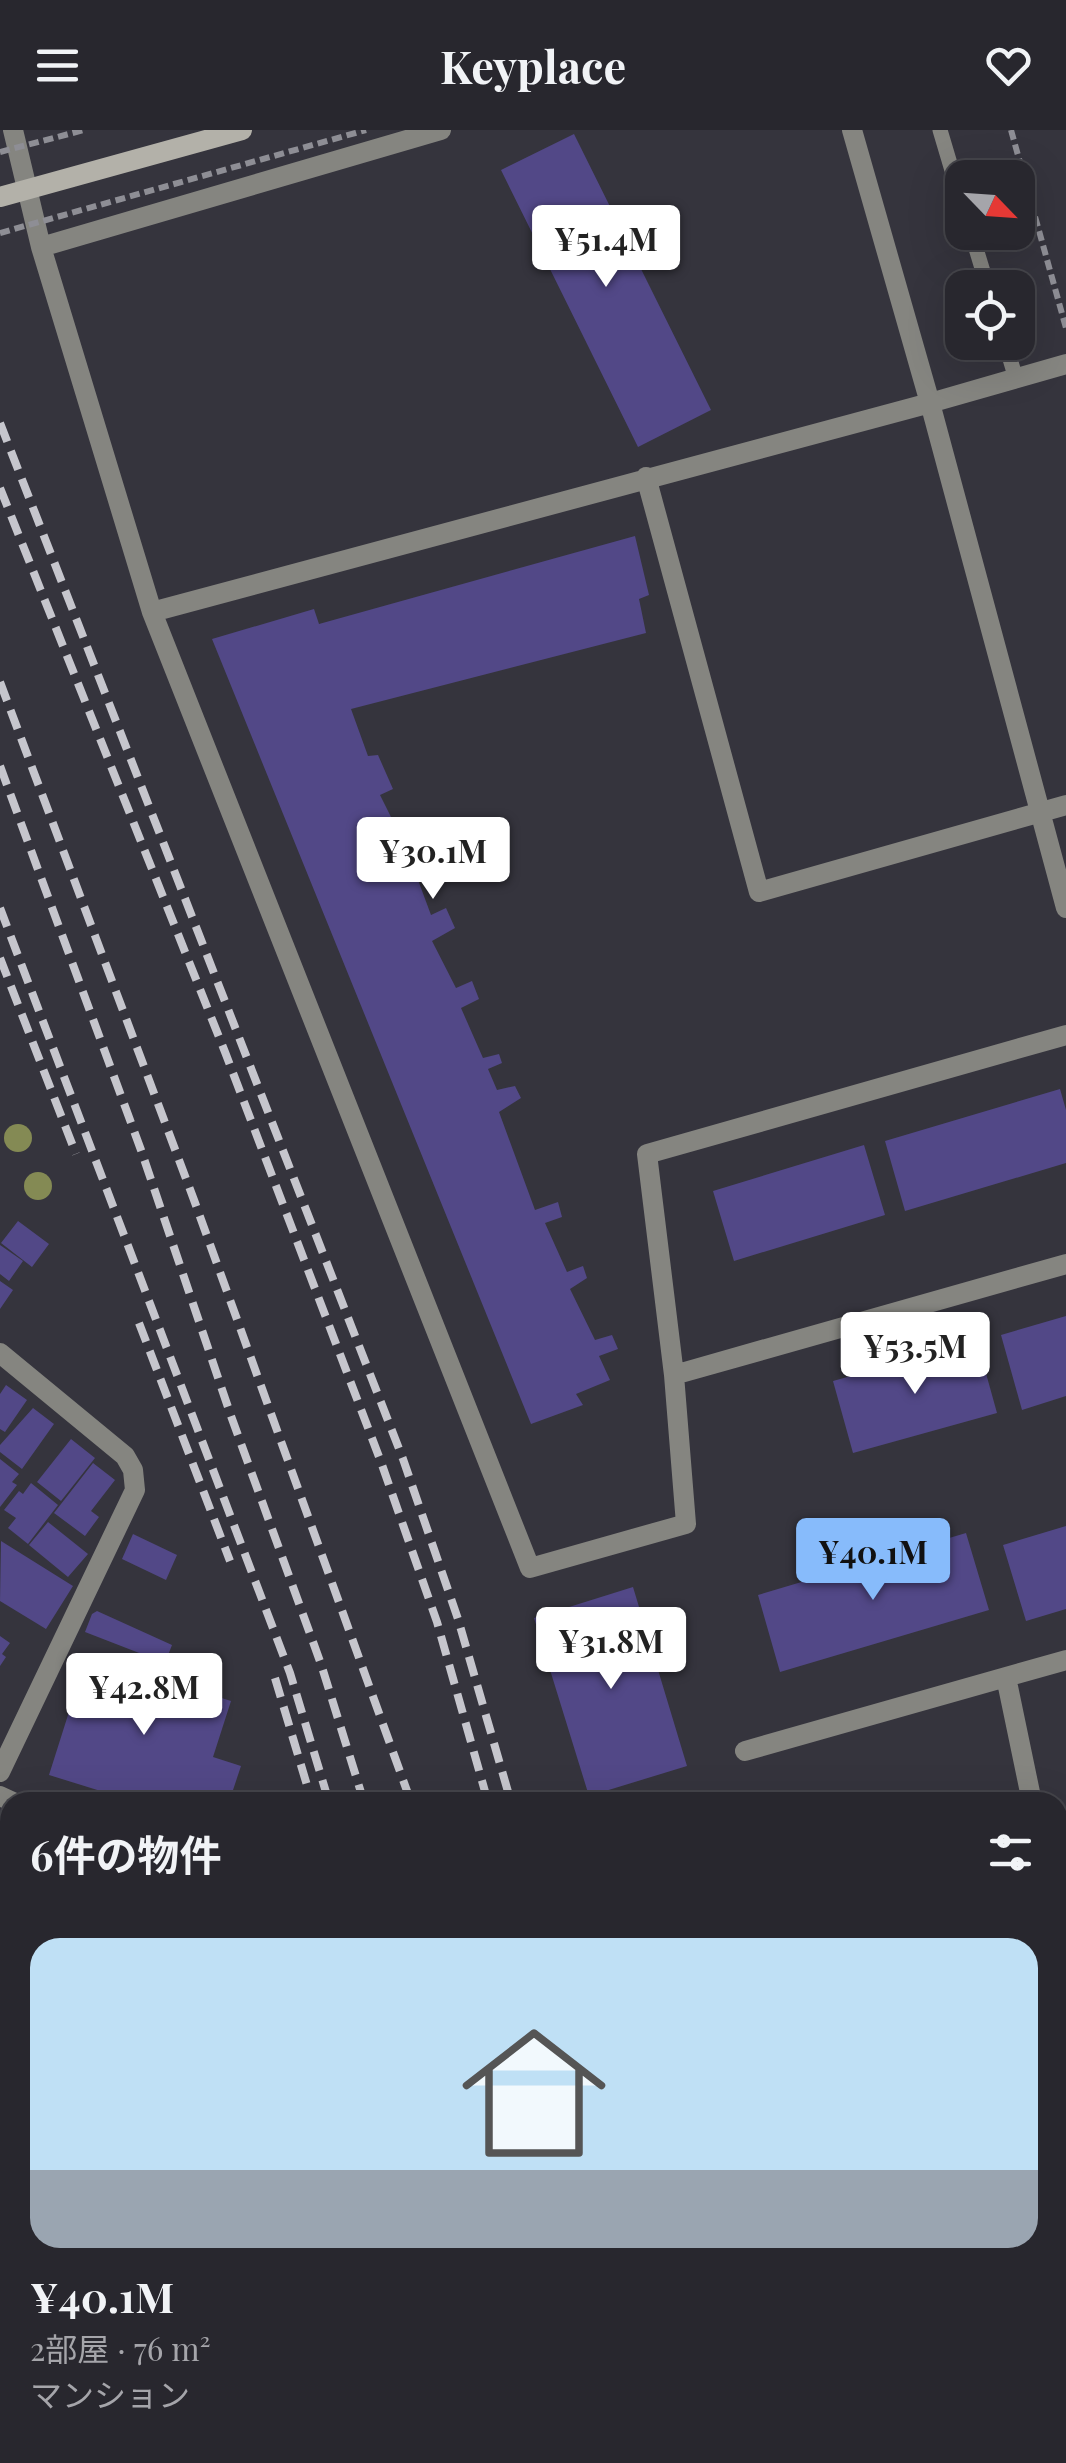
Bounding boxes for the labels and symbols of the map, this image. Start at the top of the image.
north arrow [945,160,1035,250]
pin: ¥51.4M [525,205,687,290]
pin: ¥30.1M [352,817,514,902]
pin: ¥53.5M [834,1312,996,1397]
pin: ¥40.1M [792,1518,954,1603]
pin: ¥31.8M [530,1607,692,1692]
pin: ¥42.8M [63,1653,225,1738]

